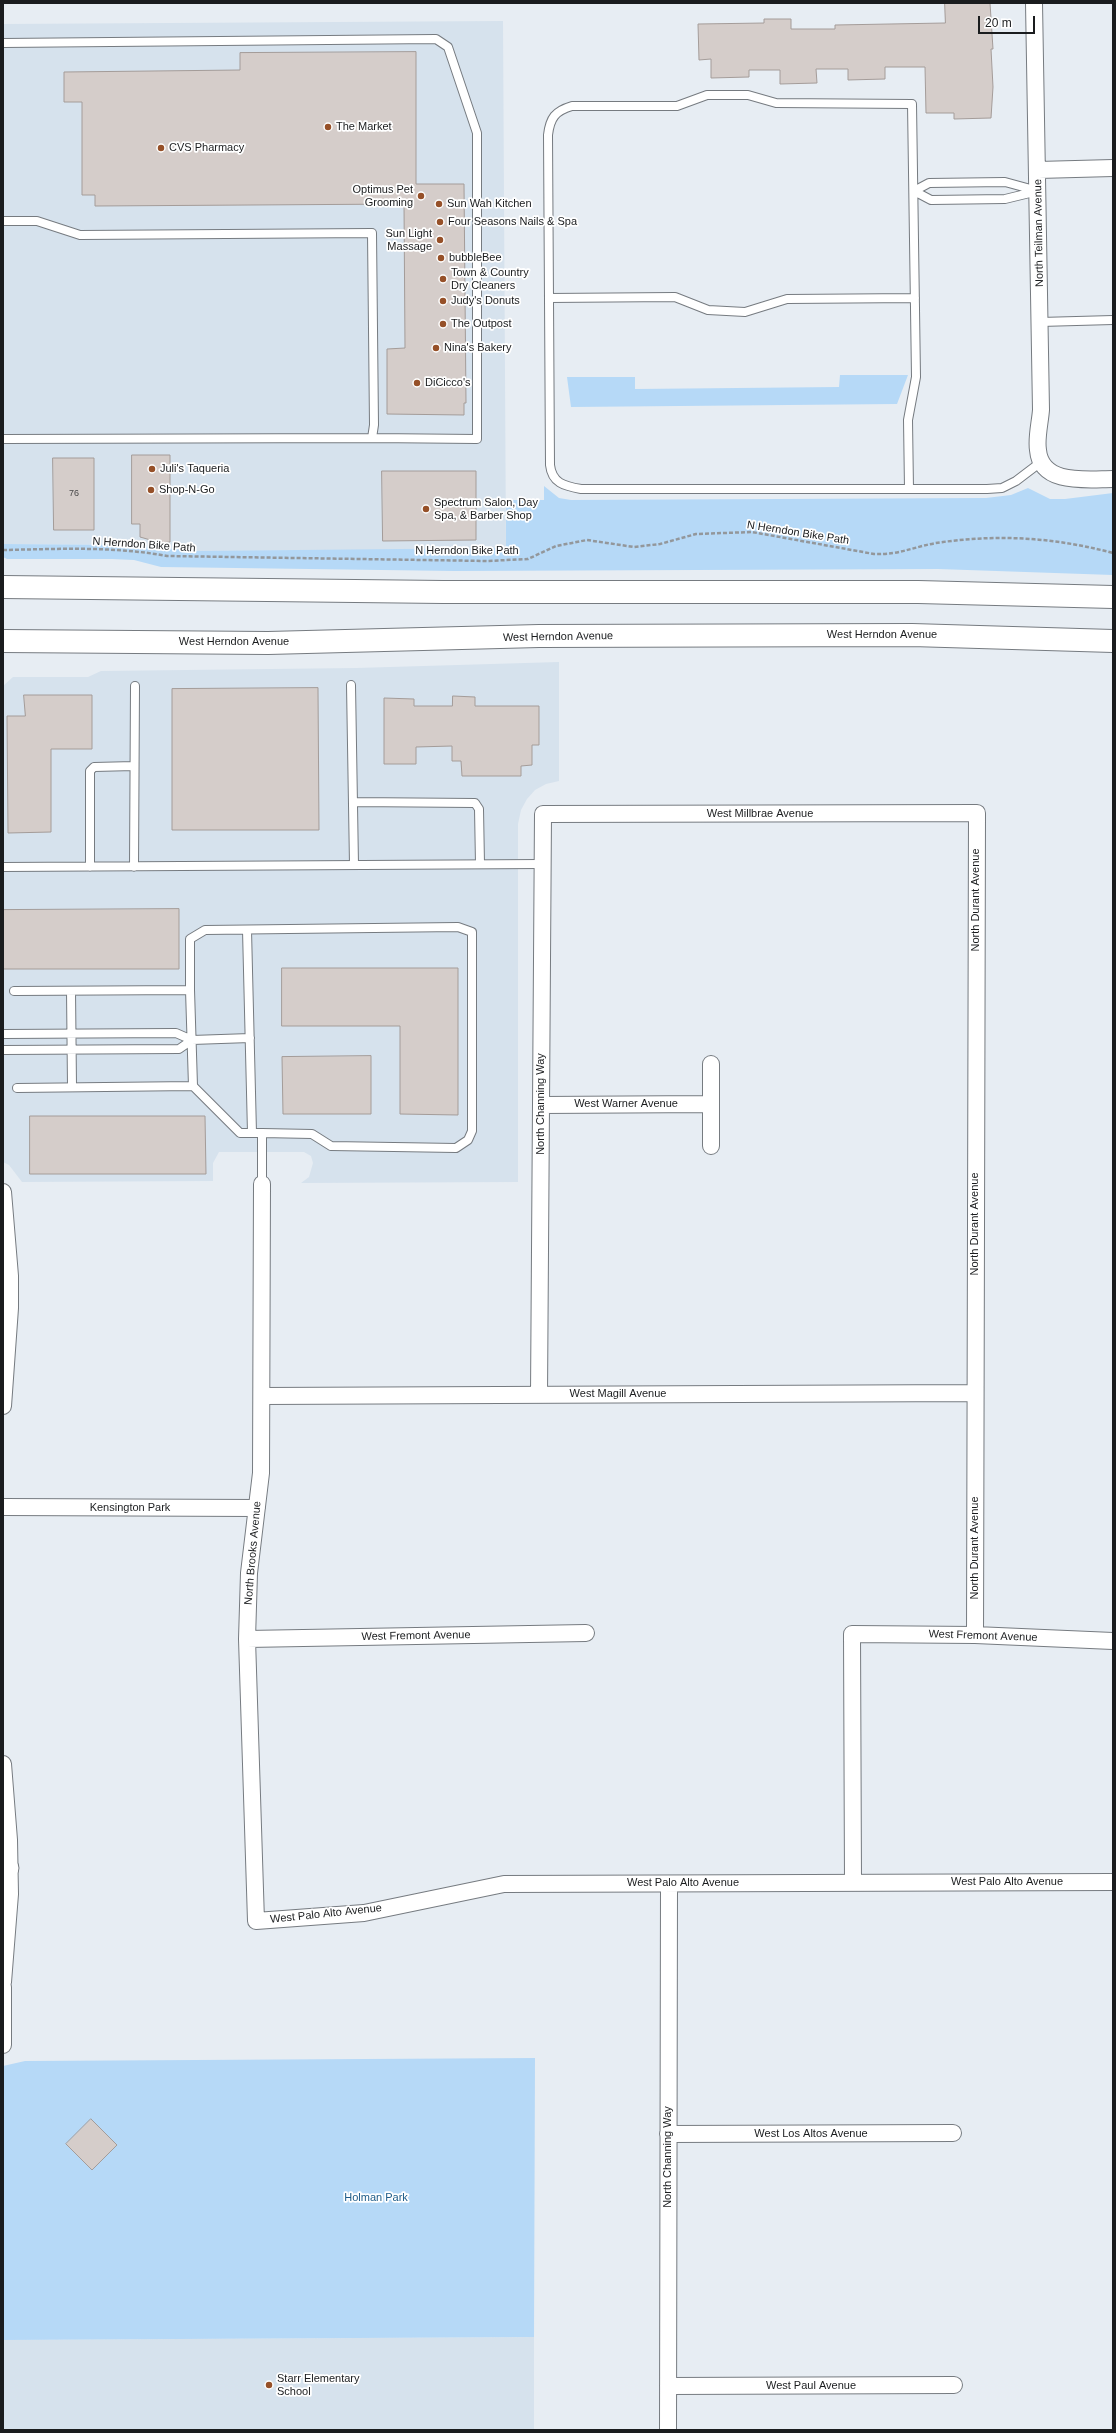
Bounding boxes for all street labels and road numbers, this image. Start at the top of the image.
street label: North Teilman Avenue [1031,179,1047,287]
street label: N Herndon Bike Path [746,518,850,548]
street label: N Herndon Bike Path [92,535,196,555]
street label: N Herndon Bike Path [415,544,519,558]
street label: West Herndon Avenue [827,628,937,642]
street label: West Herndon Avenue [503,629,613,645]
street label: West Herndon Avenue [179,635,289,649]
street label: West Millbrae Avenue [707,807,813,821]
street label: North Durant Avenue [969,848,983,952]
street label: North Channing Way [534,1053,548,1155]
street label: West Warner Avenue [574,1097,678,1111]
street label: North Durant Avenue [968,1172,982,1276]
street label: West Magill Avenue [570,1387,666,1401]
street label: North Durant Avenue [968,1496,982,1600]
street label: North Brooks Avenue [242,1500,264,1606]
street label: Kensington Park [90,1501,170,1515]
street label: West Fremont Avenue [361,1628,471,1644]
street label: West Fremont Avenue [928,1628,1038,1644]
street label: West Palo Alto Avenue [951,1875,1063,1889]
street label: West Palo Alto Avenue [627,1876,739,1890]
street label: West Palo Alto Avenue [270,1902,382,1926]
street label: North Channing Way [661,2106,675,2208]
street label: West Los Altos Avenue [754,2127,868,2141]
street label: West Paul Avenue [766,2379,856,2393]

